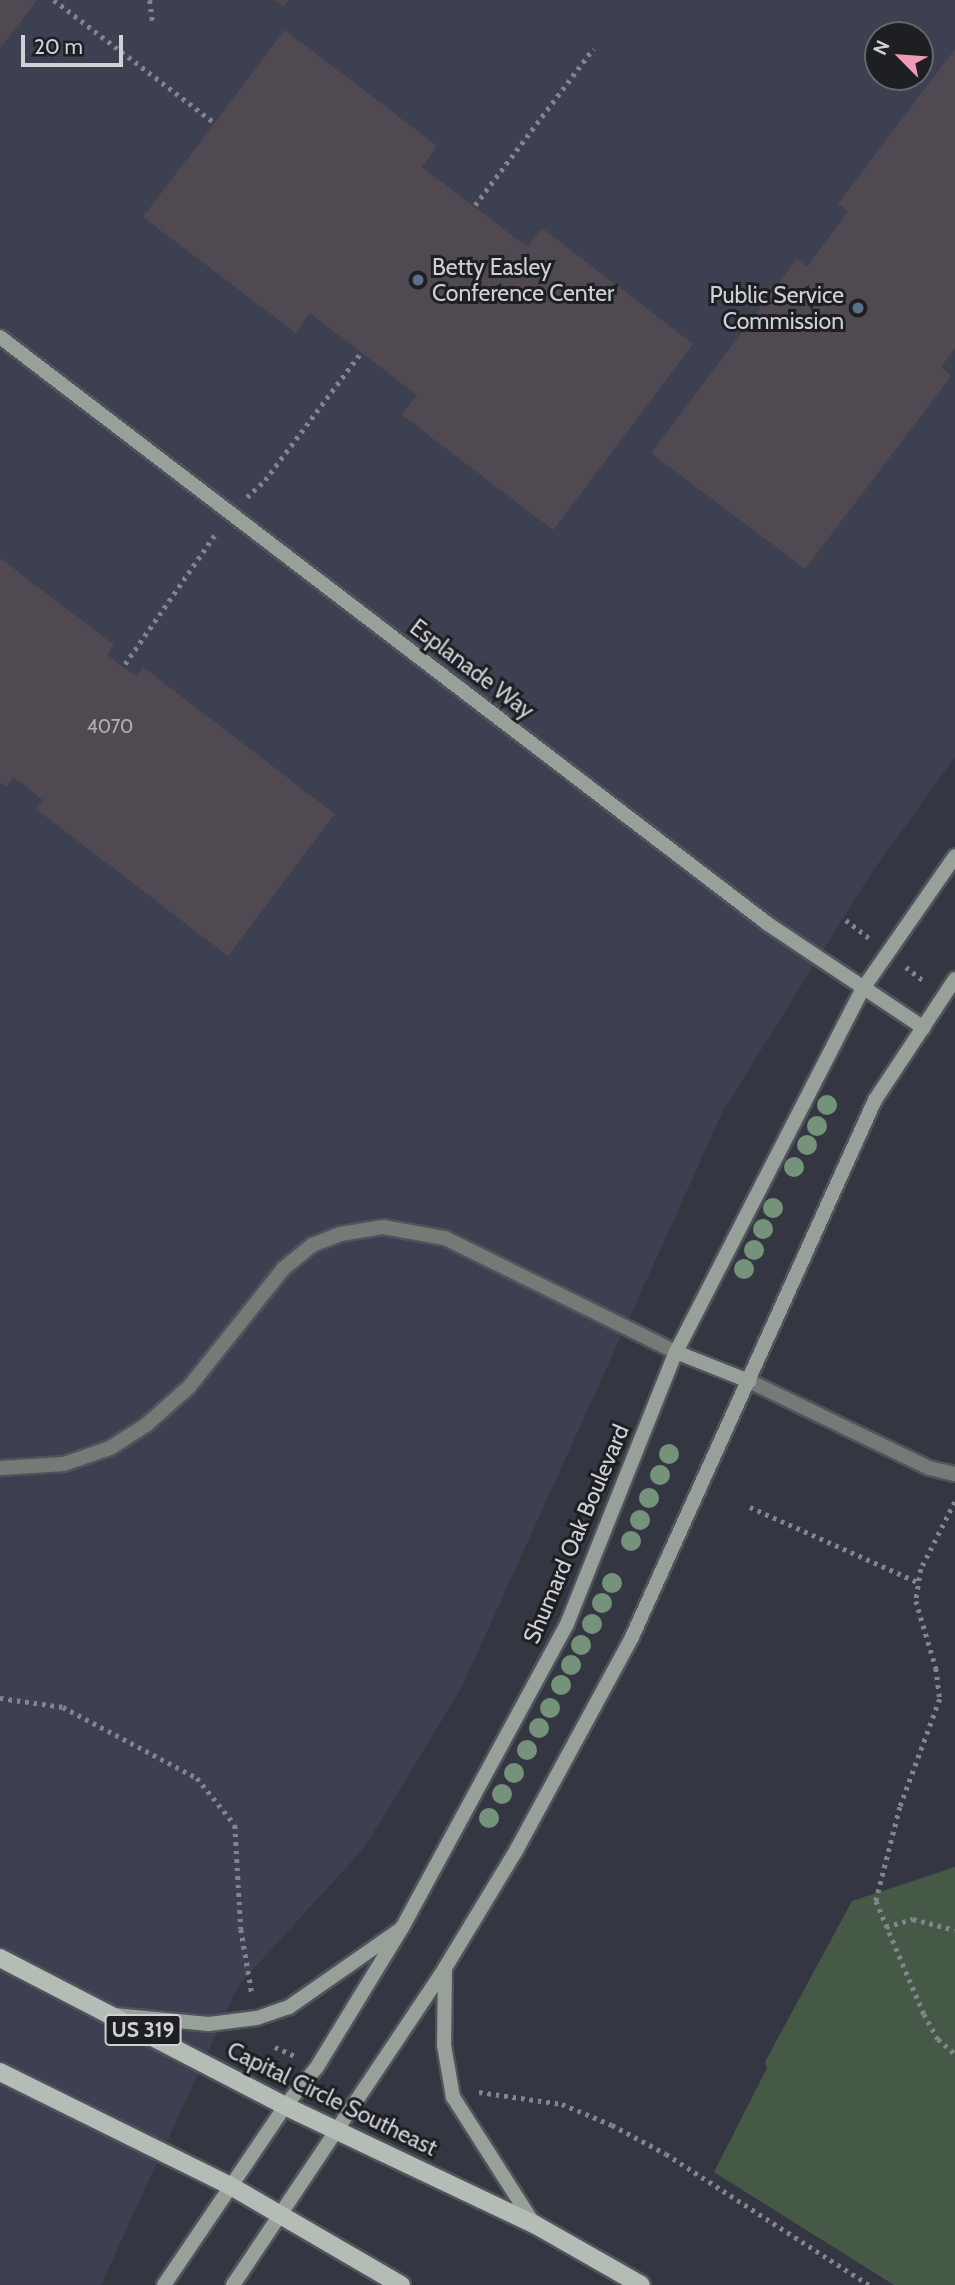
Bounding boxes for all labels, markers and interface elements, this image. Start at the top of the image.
scale bar [24,21,126,65]
north arrow [864,21,934,91]
text: 20 m [34,34,83,59]
text: N [868,37,895,59]
place label: Betty Easley Conference Center [432,253,614,307]
marker: Betty Easley Conference Center [410,272,426,288]
place label: Public Service Commission [710,281,844,335]
marker: Public Service Commission [850,300,866,316]
street label: Esplanade Way [405,613,539,725]
house number: 4070 [87,716,133,738]
street label: Shumard Oak Boulevard [517,1420,635,1648]
road number: US 319 [104,2012,182,2048]
street label: Capital Circle Southeast [223,2036,441,2162]

